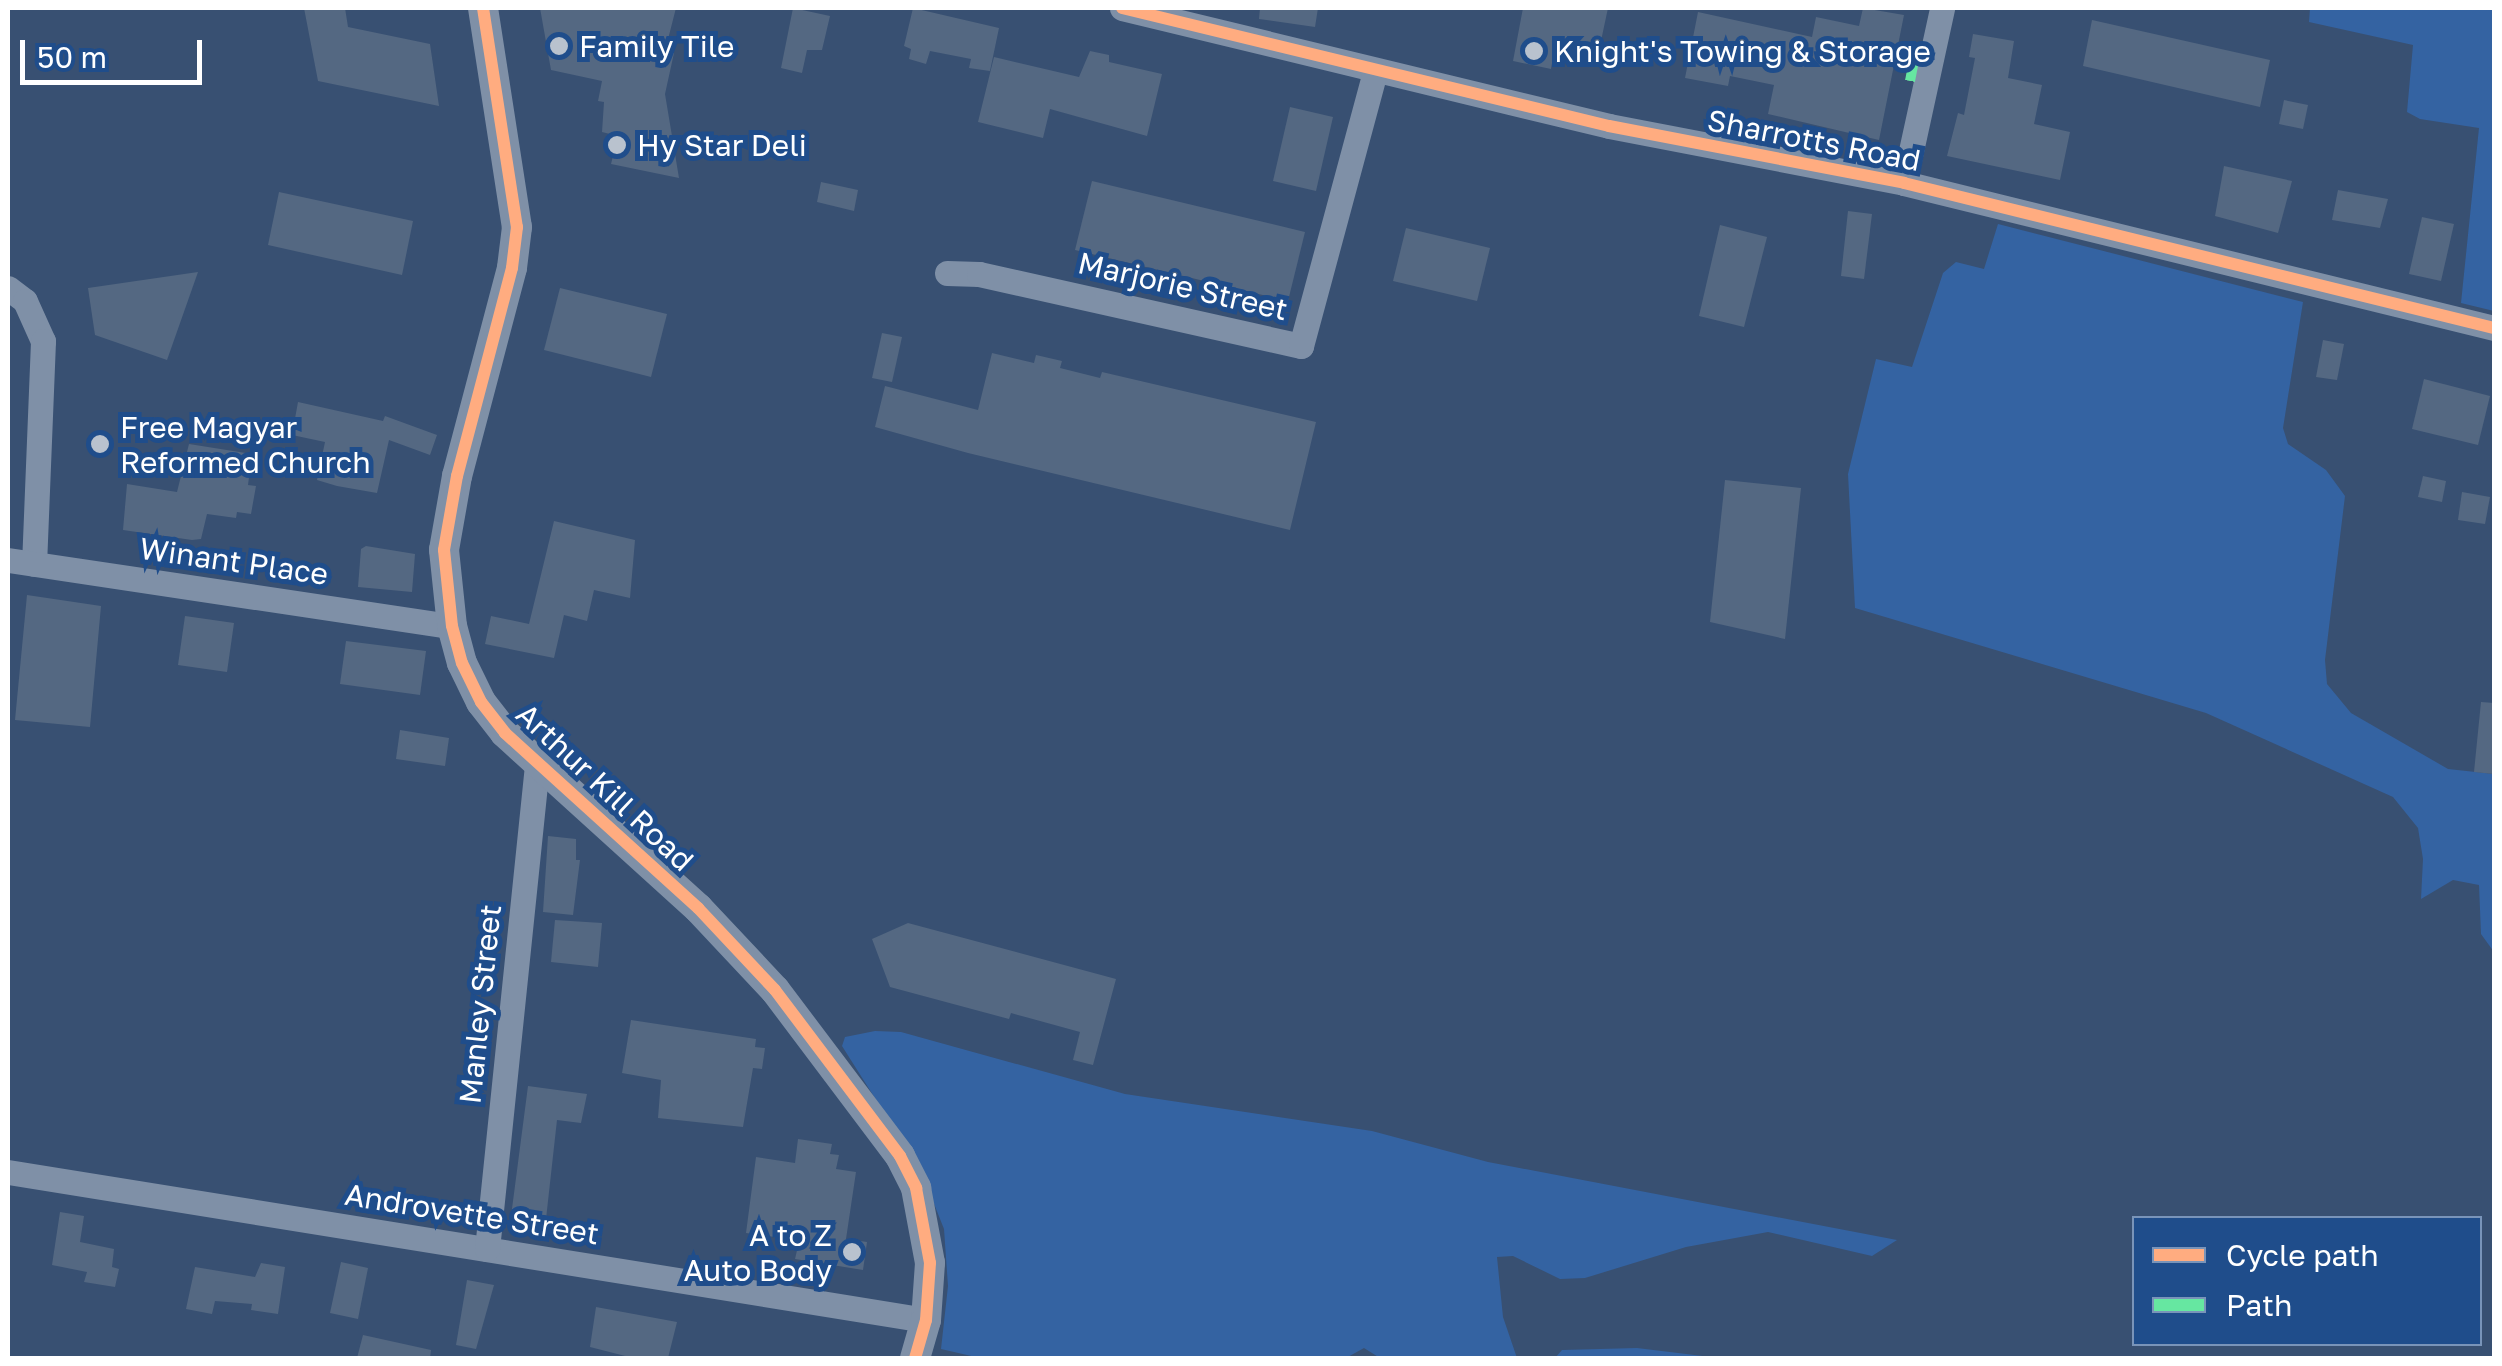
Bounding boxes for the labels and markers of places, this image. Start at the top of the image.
place label: Family Tile [579,28,734,64]
place label: Knight's Towing & Storage [1554,33,1931,69]
marker: Family Tile [548,35,570,57]
marker: Knight's Towing & Storage [1523,40,1545,62]
place label: Hy Star Deli [637,127,807,163]
marker: Hy Star Deli [606,134,628,156]
place label: Free Magyar Reformed Church [120,409,371,480]
marker: Free Magyar Reformed Church [89,433,111,455]
place label: A to Z Auto Body [684,1217,832,1288]
marker: A to Z Auto Body [841,1241,863,1263]

